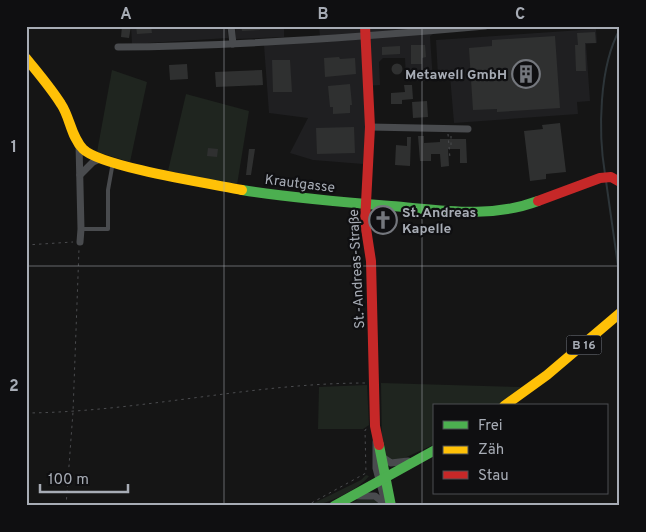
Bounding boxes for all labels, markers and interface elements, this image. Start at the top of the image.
text: A [120,5,132,25]
text: B [317,5,329,25]
text: C [515,5,525,25]
building icon: Metawell GmbH [511,59,541,89]
place label: Metawell GmbH [405,67,507,84]
text: 1 [11,138,17,158]
street label: Krautgasse [264,172,336,197]
church icon: St. Andreas Kapelle [368,205,398,235]
place label: St. Andreas Kapelle [402,205,476,238]
street label: St.-Andreas-Straße [346,209,369,329]
road number: B 16 [566,336,602,354]
text: 2 [9,377,19,397]
legend [433,404,608,494]
text: Frei [478,417,503,436]
text: Zäh [478,441,504,460]
scale bar [40,462,128,494]
text: Stau [478,467,509,486]
text: 100 m [48,471,89,490]

